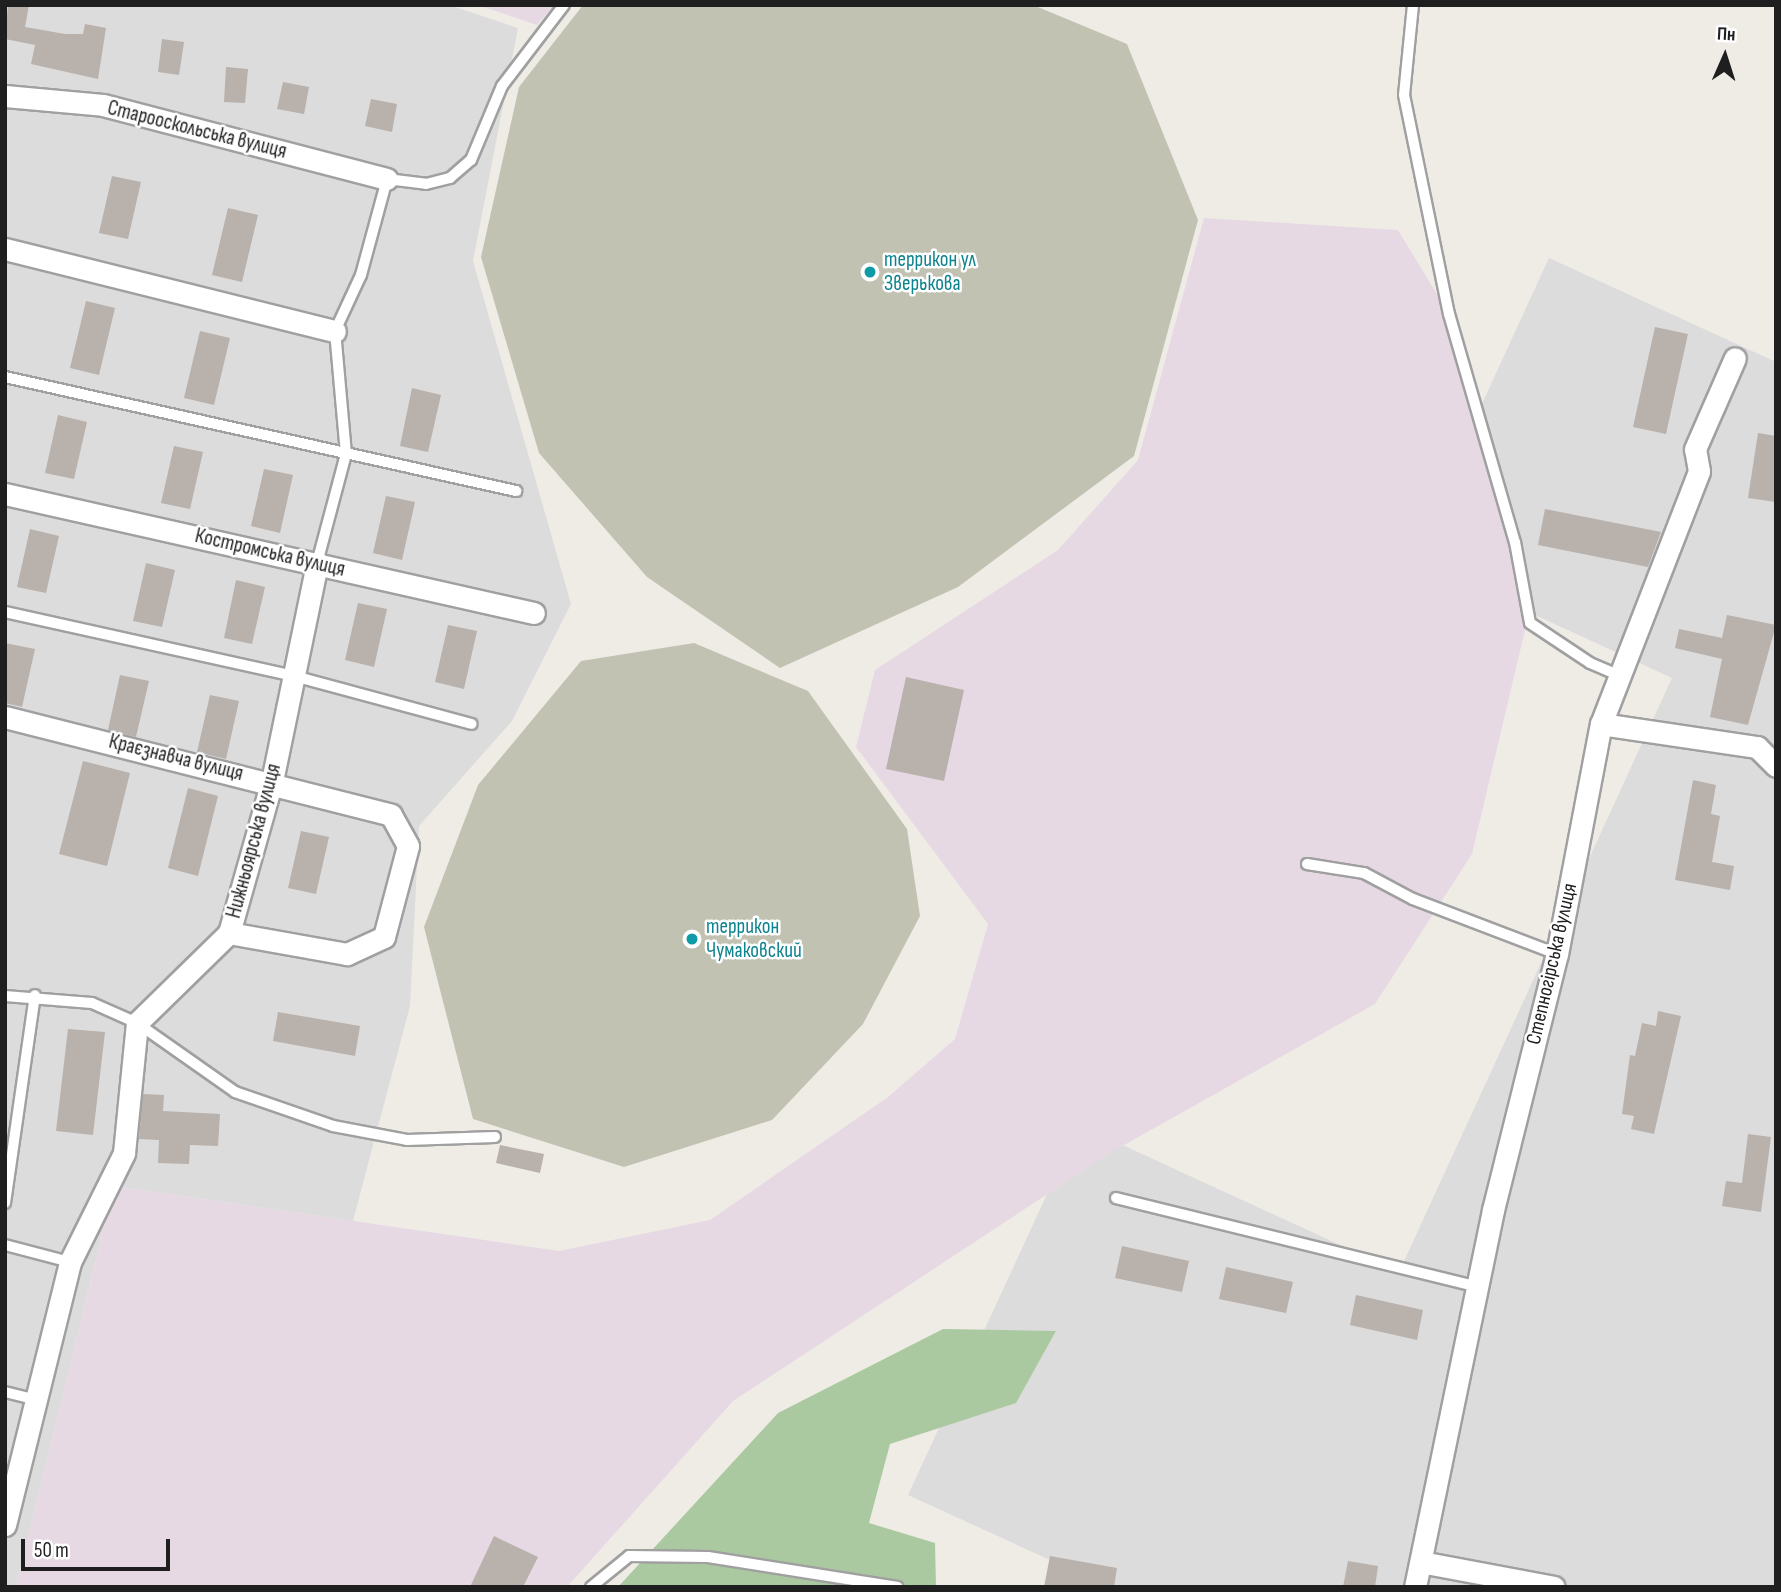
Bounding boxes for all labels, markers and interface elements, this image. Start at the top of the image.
north arrow [1690,21,1760,91]
text: Пн [1716,23,1736,46]
street label: Старооскольська вулиця [105,96,289,164]
place label: террикон ул Зверькова [884,247,976,297]
marker: террикон ул Зверькова [862,264,878,280]
street label: Костромська вулиця [193,523,347,583]
street label: Краєзнавча вулиця [106,729,246,787]
street label: Нижньоярська вулиця [221,761,287,921]
street label: Степногірська вулиця [1521,881,1583,1047]
place label: террикон Чумаковский [706,914,802,964]
marker: террикон Чумаковский [684,931,700,947]
scale bar [24,1526,173,1570]
text: 50 m [34,1538,69,1563]

